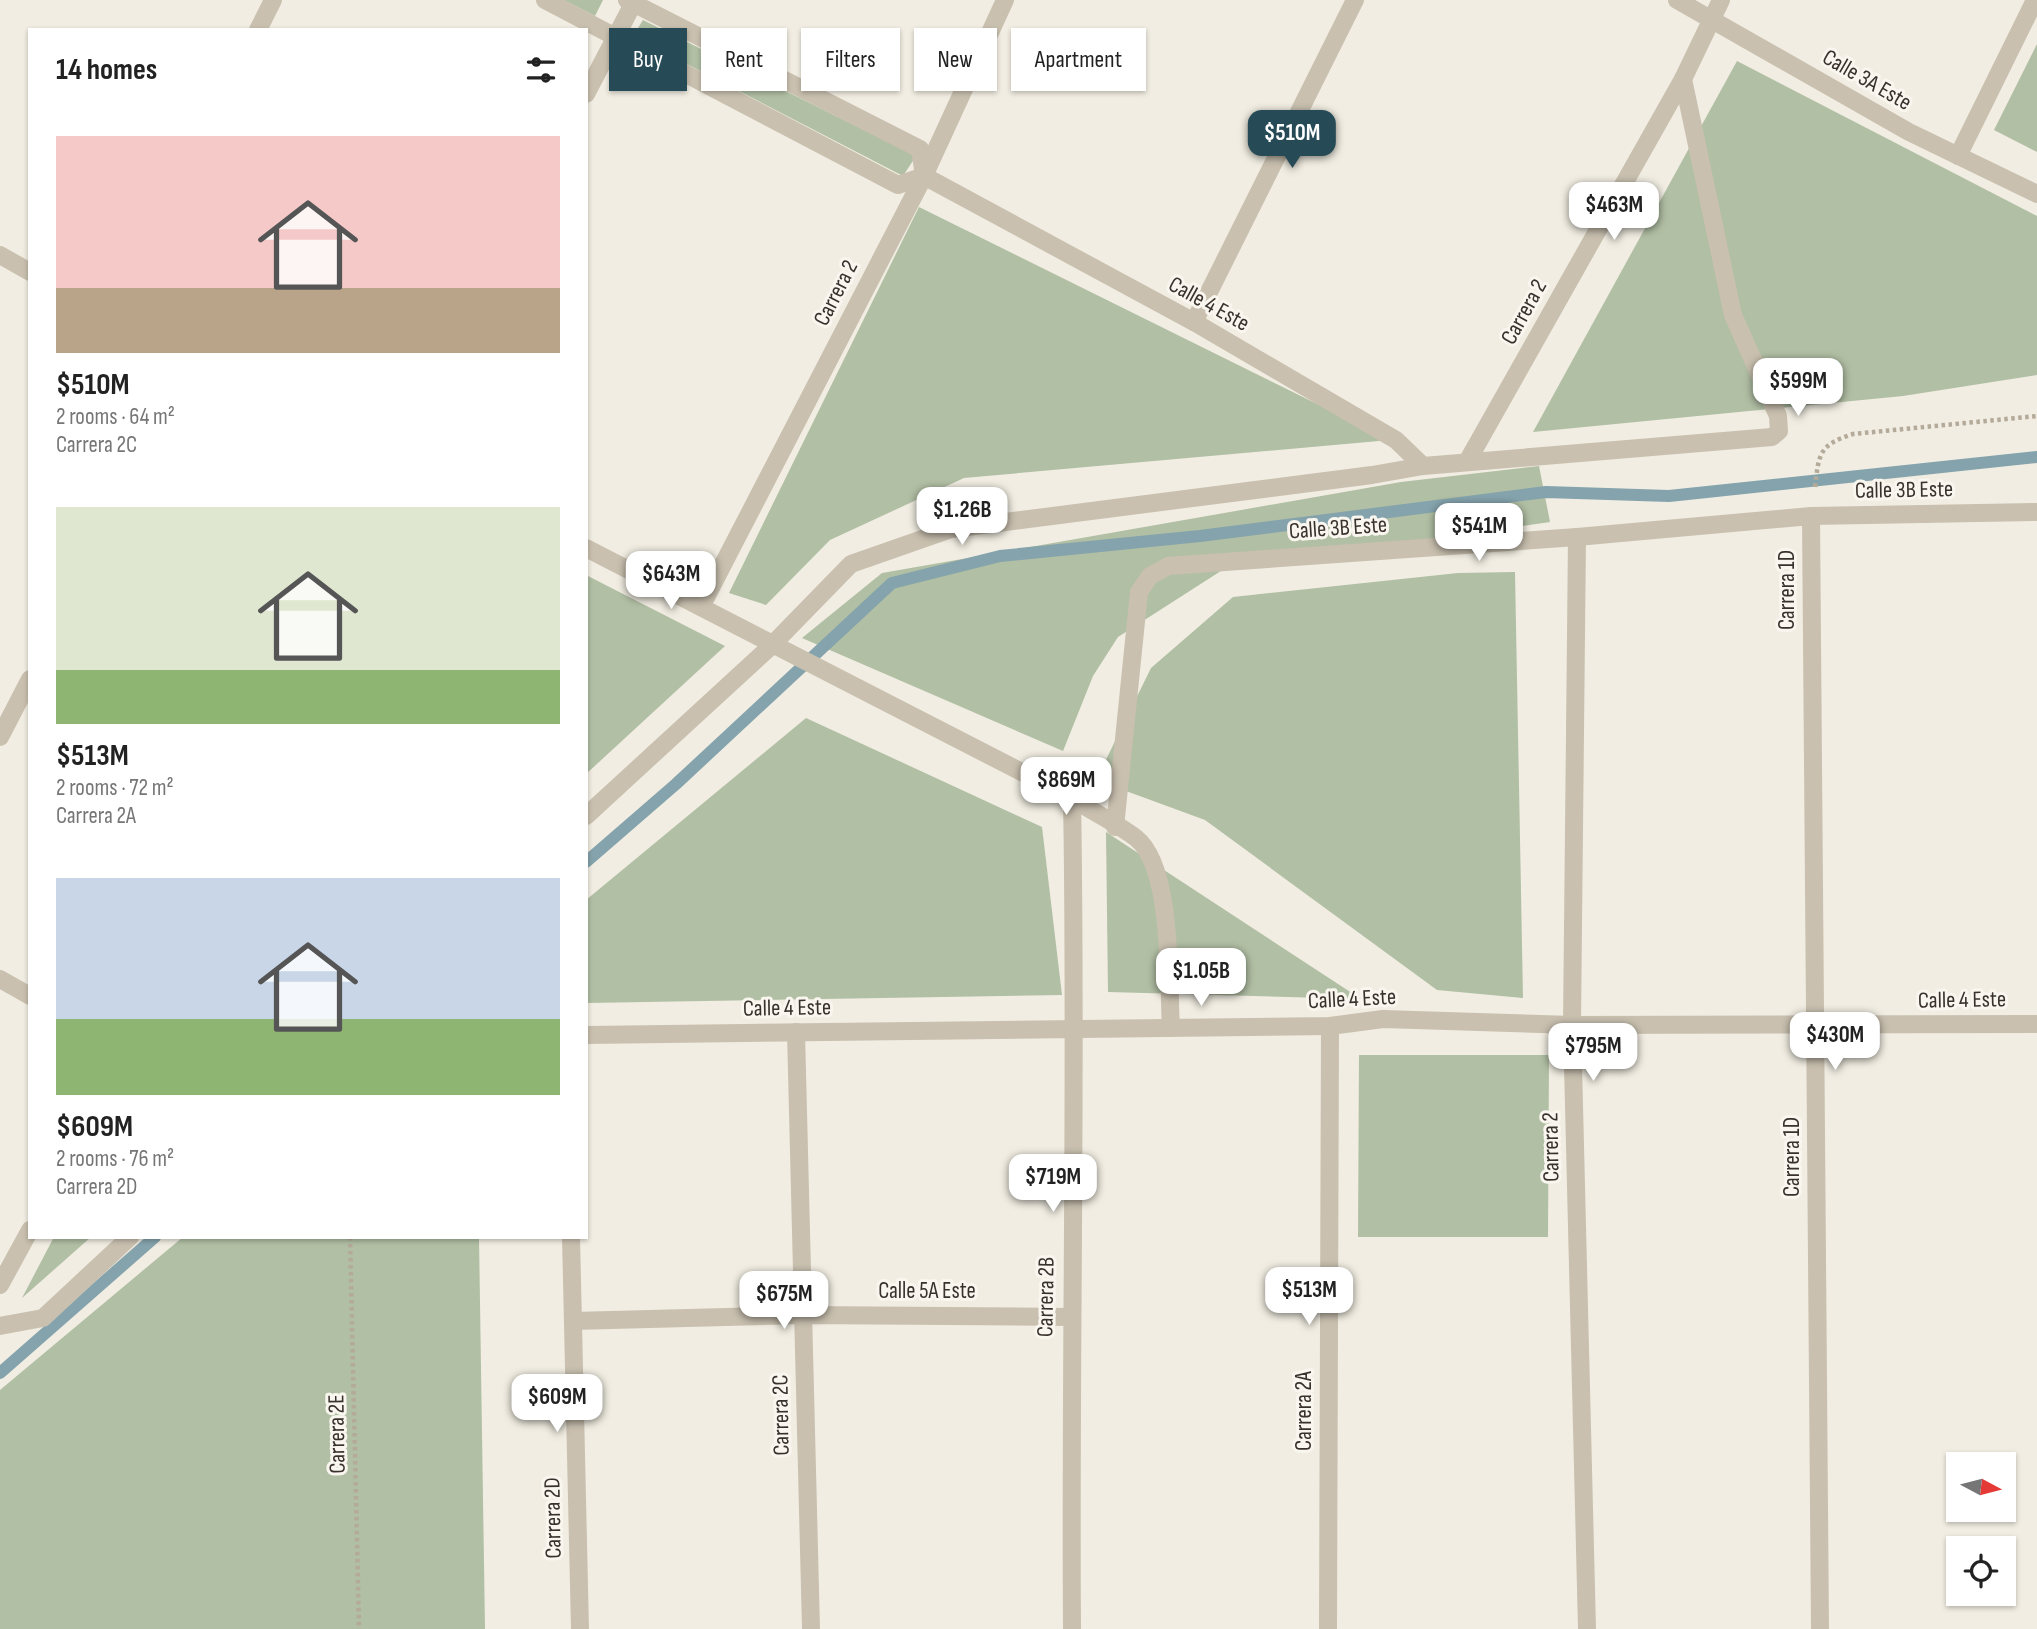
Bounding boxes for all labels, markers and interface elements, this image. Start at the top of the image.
chip: Buy [609,28,687,91]
chip: Rent [701,28,787,91]
chip: Filters [801,28,900,91]
chip: New [914,28,997,91]
chip: Apartment [1011,28,1146,91]
street label: Calle 3A Este [1818,43,1916,117]
icon: filters [522,51,560,89]
text: 14 homes [56,52,157,88]
pin: $510M [1243,110,1341,170]
text: $510M [1264,119,1320,147]
icon: home [245,182,371,308]
pin: $463M [1565,182,1663,242]
text: $463M [1585,191,1643,219]
street label: Carrera 2 [808,255,864,331]
street label: Calle 4 Este [1164,270,1254,338]
street label: Carrera 2 [1495,275,1553,349]
pin: $599M [1749,358,1847,418]
text: $510M [56,367,130,403]
text: $599M [1769,367,1827,395]
text: 2 rooms · 64 m² [56,403,175,431]
text: Carrera 2C [56,431,137,459]
street label: Calle 3B Este [1855,475,1953,505]
pin: $1.26B [905,488,1019,547]
text: $1.26B [933,496,991,524]
pin: $541M [1430,504,1528,563]
street label: Calle 3B Este [1288,511,1388,545]
text: $541M [1451,512,1507,540]
street label: Carrera 1D [1773,550,1801,630]
pin: $643M [622,552,720,611]
icon: home [245,553,371,679]
text: $643M [642,560,700,588]
text: $513M [56,738,129,774]
pin: $869M [1017,758,1115,817]
text: $869M [1037,766,1095,794]
text: 2 rooms · 72 m² [56,774,174,802]
text: Carrera 2A [56,802,136,830]
icon: home [245,924,371,1050]
pin: $1.05B [1144,948,1258,1008]
text: $1.05B [1172,957,1230,985]
street label: Calle 4 Este [1307,983,1397,1015]
street label: Calle 4 Este [1918,985,2006,1015]
street label: Calle 4 Este [743,993,831,1023]
pin: $430M [1786,1012,1884,1072]
text: $430M [1806,1021,1864,1049]
pin: $795M [1544,1024,1642,1083]
text: $795M [1564,1032,1622,1060]
text: $609M [56,1109,133,1145]
street label: Carrera 2 [1536,1112,1566,1182]
street label: Carrera 1D [1778,1117,1806,1197]
text: 2 rooms · 76 m² [56,1145,174,1173]
pin: $719M [1004,1154,1102,1214]
text: $719M [1025,1163,1081,1191]
text: Carrera 2D [56,1173,137,1201]
street label: Carrera 2B [1031,1257,1061,1337]
pin: $513M [1260,1268,1358,1327]
pin: $675M [735,1272,833,1331]
text: $513M [1281,1276,1337,1304]
street label: Calle 5A Este [878,1277,976,1305]
text: $675M [755,1280,813,1308]
street label: Carrera 2A [1290,1371,1318,1451]
pin: $609M [508,1374,606,1434]
street label: Carrera 2C [766,1374,796,1456]
text: $609M [528,1383,586,1411]
street label: Carrera 2E [322,1394,352,1474]
north arrow [1946,1452,2016,1522]
map controls [1946,1452,2016,1606]
street label: Carrera 2D [538,1477,568,1559]
button: locate [1946,1536,2016,1606]

